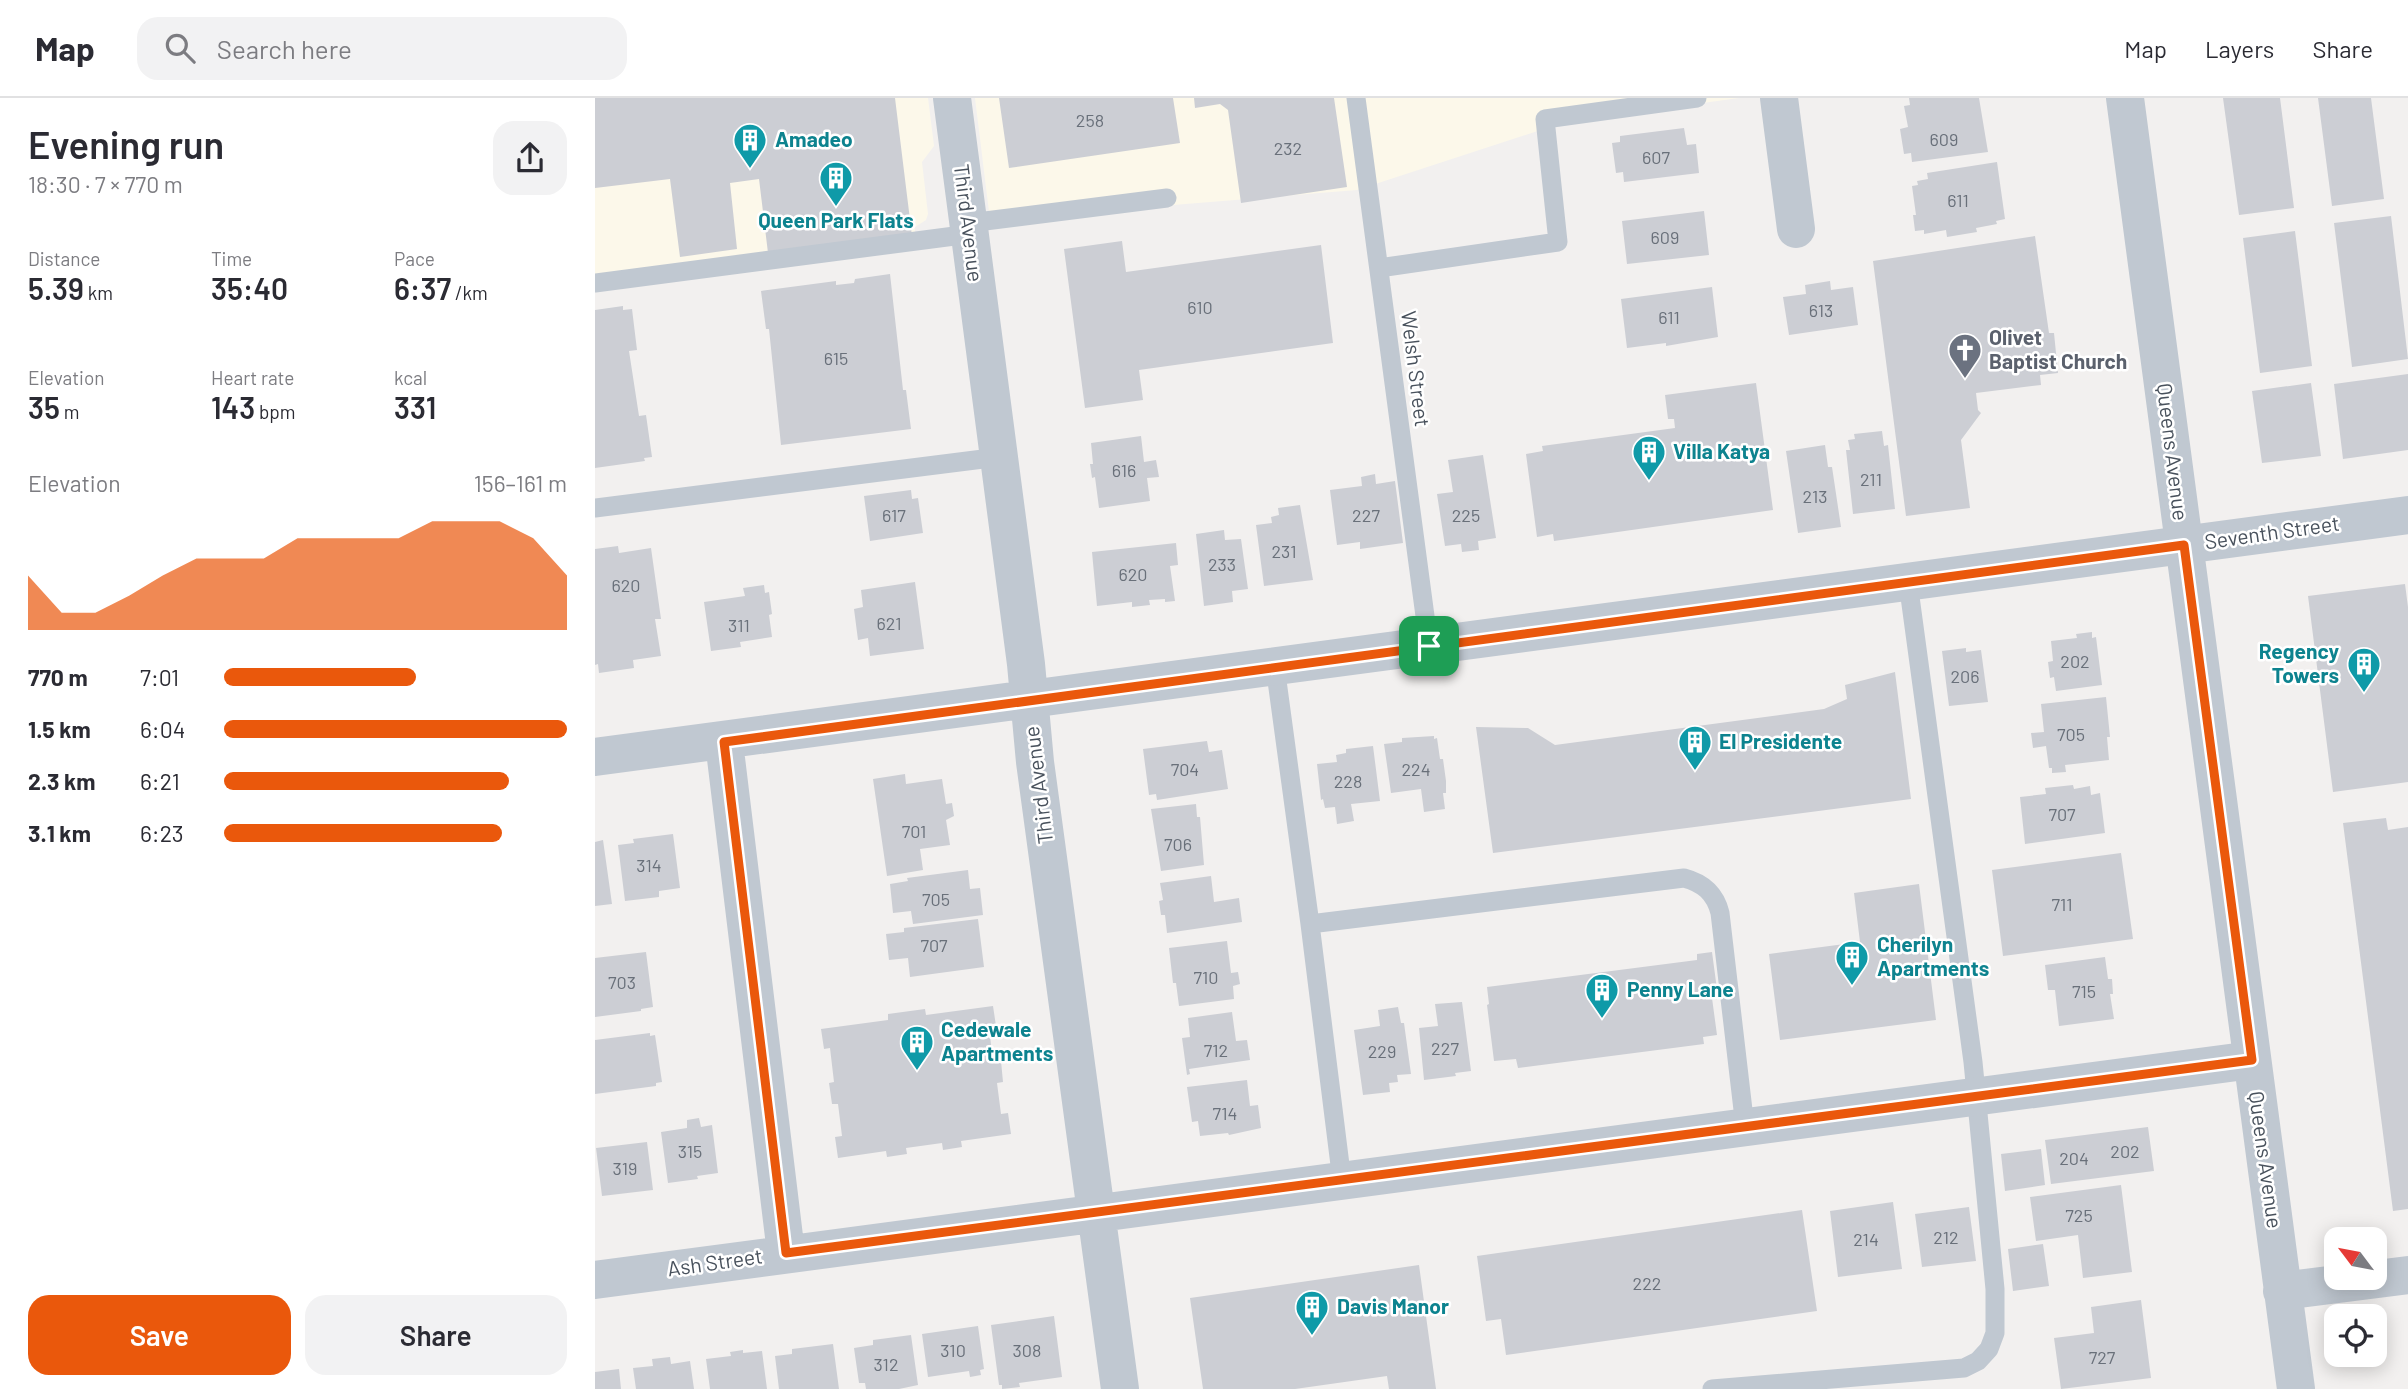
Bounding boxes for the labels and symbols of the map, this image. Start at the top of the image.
house number: 258 [1076,109,1104,131]
building icon: Amadeo [731,121,769,170]
place label: Amadeo [775,126,853,151]
house number: 609 [1930,128,1958,150]
house number: 232 [1274,137,1302,159]
house number: 607 [1642,146,1670,168]
building icon: Queen Park Flats [817,159,855,208]
street label: Third Avenue [950,162,989,283]
house number: 611 [1947,189,1969,211]
place label: Queen Park Flats [758,207,914,232]
house number: 609 [1651,226,1679,248]
house number: 610 [1187,296,1213,318]
house number: 613 [1809,299,1833,321]
house number: 611 [1658,306,1680,328]
street label: Welsh Street [1397,310,1436,428]
place label: Olivet Baptist Church [1989,324,2127,373]
church icon: Olivet Baptist Church [1946,331,1984,380]
house number: 615 [824,347,848,369]
street label: Queens Avenue [2153,382,2194,522]
building icon: Villa Katya [1630,433,1668,482]
place label: Villa Katya [1673,438,1770,463]
house number: 616 [1112,459,1136,481]
house number: 211 [1860,468,1882,490]
house number: 213 [1803,485,1827,507]
house number: 617 [882,504,906,526]
house number: 227 [1352,504,1380,526]
house number: 225 [1452,504,1480,526]
street label: Seventh Street [2203,510,2341,553]
house number: 231 [1272,540,1296,562]
house number: 233 [1208,553,1236,575]
house number: 620 [1118,563,1148,585]
house number: 620 [611,574,641,596]
house number: 621 [877,612,901,634]
house number: 311 [728,614,750,636]
pin [1399,616,1459,676]
place label: Regency Towers [2259,638,2339,687]
building icon: Regency Towers [2345,645,2383,694]
house number: 202 [2060,650,2090,672]
house number: 206 [1950,665,1980,687]
building icon: El Presidente [1676,723,1714,772]
house number: 705 [2057,723,2085,745]
street label: Third Avenue [1018,725,1057,846]
place label: El Presidente [1719,728,1842,753]
house number: 704 [1171,758,1199,780]
house number: 224 [1401,758,1431,780]
house number: 228 [1334,770,1362,792]
house number: 707 [2048,803,2076,825]
house number: 701 [902,820,926,842]
house number: 706 [1164,833,1192,855]
house number: 314 [636,854,662,876]
house number: 705 [922,888,950,910]
house number: 711 [2051,893,2073,915]
place label: Cherilyn Apartments [1877,931,1989,980]
house number: 707 [920,934,948,956]
building icon: Cherilyn Apartments [1833,938,1871,987]
house number: 710 [1193,966,1219,988]
house number: 703 [608,971,636,993]
building icon: Penny Lane [1583,971,1621,1020]
place label: Penny Lane [1627,976,1734,1001]
house number: 715 [2072,980,2096,1002]
place label: Cedewale Apartments [941,1016,1053,1065]
building icon: Cedewale Apartments [898,1023,936,1072]
house number: 227 [1431,1037,1459,1059]
house number: 712 [1204,1039,1228,1061]
house number: 229 [1368,1040,1396,1062]
street label: Queens Avenue [2244,1090,2288,1230]
house number: 714 [1213,1102,1237,1124]
house number: 315 [678,1140,702,1162]
house number: 202 [2110,1140,2140,1162]
house number: 204 [2059,1147,2089,1169]
house number: 319 [613,1157,637,1179]
house number: 725 [2065,1204,2093,1226]
house number: 212 [1933,1226,1959,1248]
north arrow [2324,1227,2387,1290]
house number: 214 [1853,1228,1879,1250]
street label: Ash Street [666,1242,764,1281]
house number: 222 [1633,1272,1661,1294]
building icon: Davis Manor [1293,1288,1331,1337]
place label: Davis Manor [1337,1293,1449,1318]
house number: 310 [940,1339,966,1361]
house number: 308 [1013,1339,1041,1361]
house number: 727 [2089,1346,2116,1368]
house number: 312 [873,1353,899,1375]

